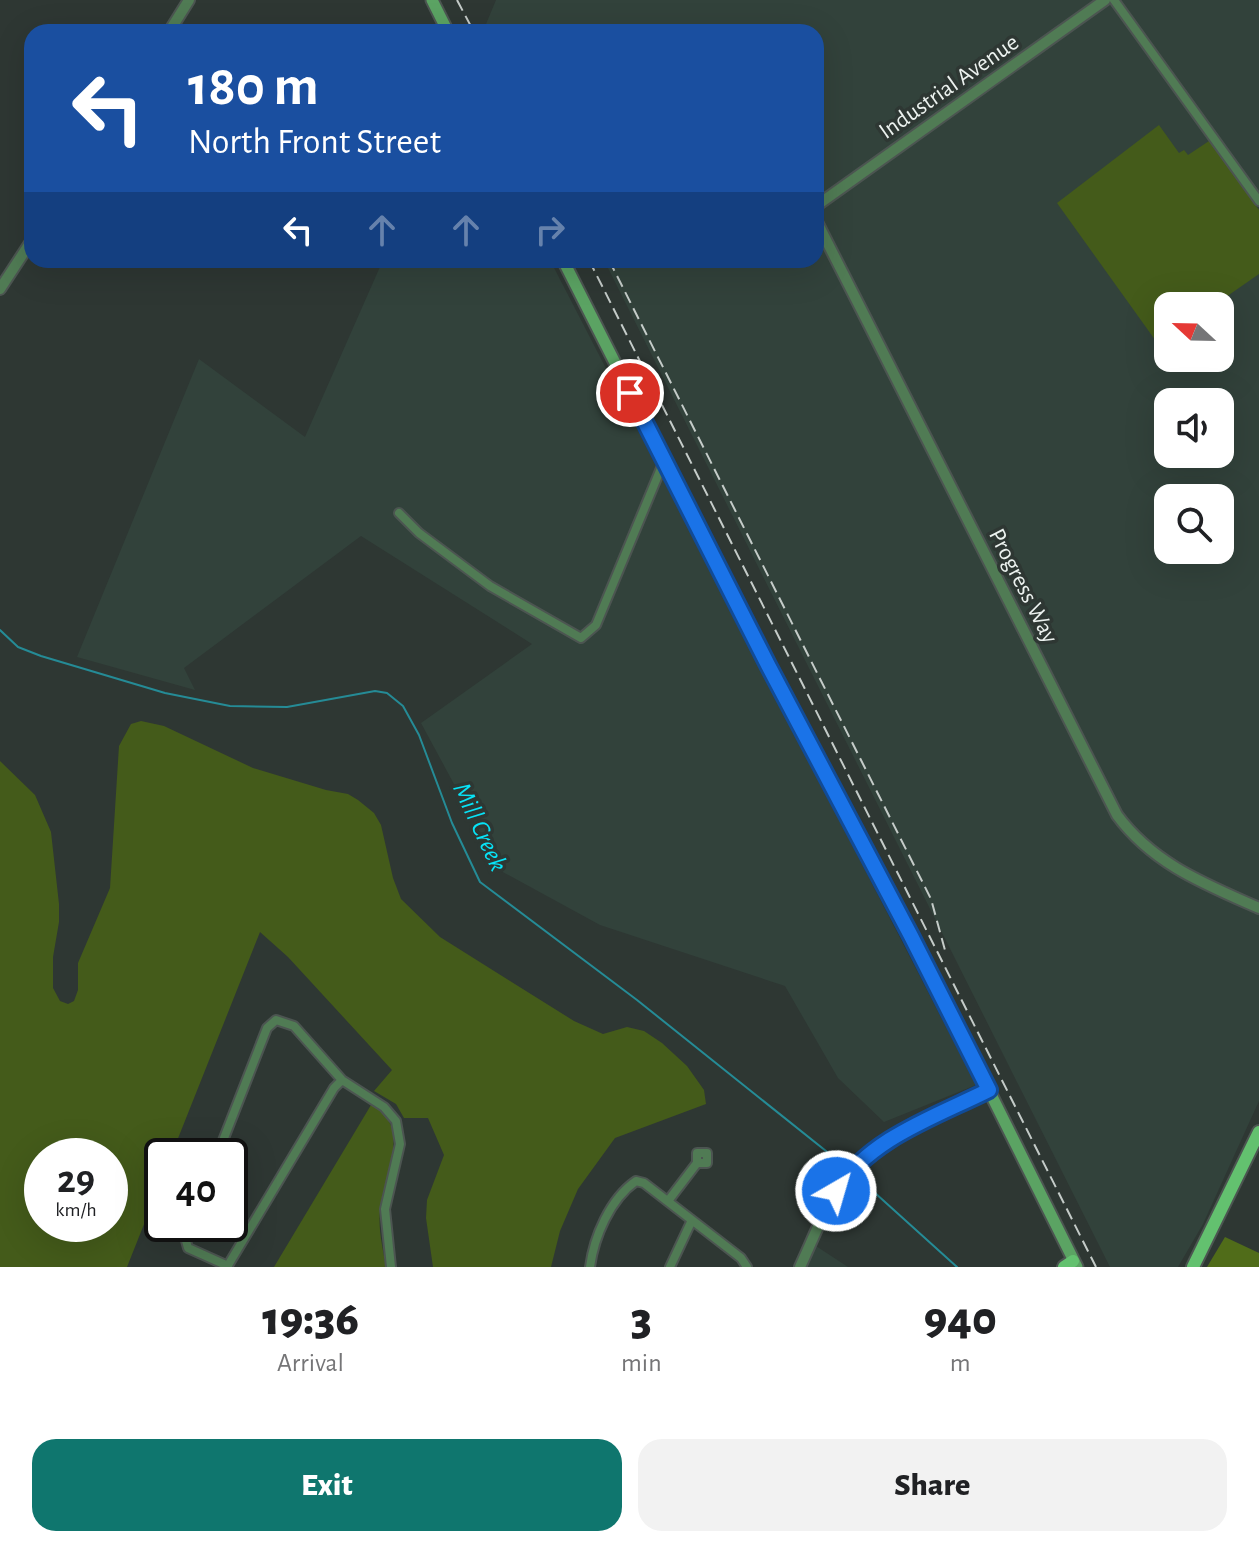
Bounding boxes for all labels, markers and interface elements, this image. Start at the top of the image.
street label: Industrial Avenue [875,30,1023,144]
icon: left [56,56,160,160]
text: 180 m [188,59,319,115]
text: North Front Street [188,124,441,160]
icon: left [276,208,320,252]
icon: ahead [360,208,404,252]
icon: ahead [444,208,488,252]
icon: right [528,208,572,252]
north arrow [1154,292,1234,372]
map controls [1154,292,1234,564]
pin [596,359,664,427]
icon: arrive [608,371,652,415]
button: sound [1154,388,1234,468]
button: search [1154,484,1234,564]
street label: Progress Way [984,525,1062,647]
water label: Mill Creek [448,779,512,875]
speed limit sign: 40 [144,1138,248,1242]
position arrow [794,1149,878,1233]
text: 29 [57,1160,95,1200]
text: km/h [55,1200,97,1220]
text: 19:36 [262,1296,359,1344]
text: 3 [631,1296,652,1344]
text: 940 [924,1296,997,1344]
text: Arrival [277,1350,344,1376]
text: min [621,1350,662,1376]
text: m [950,1350,971,1376]
button: Exit [32,1439,622,1531]
button: Share [638,1439,1227,1531]

